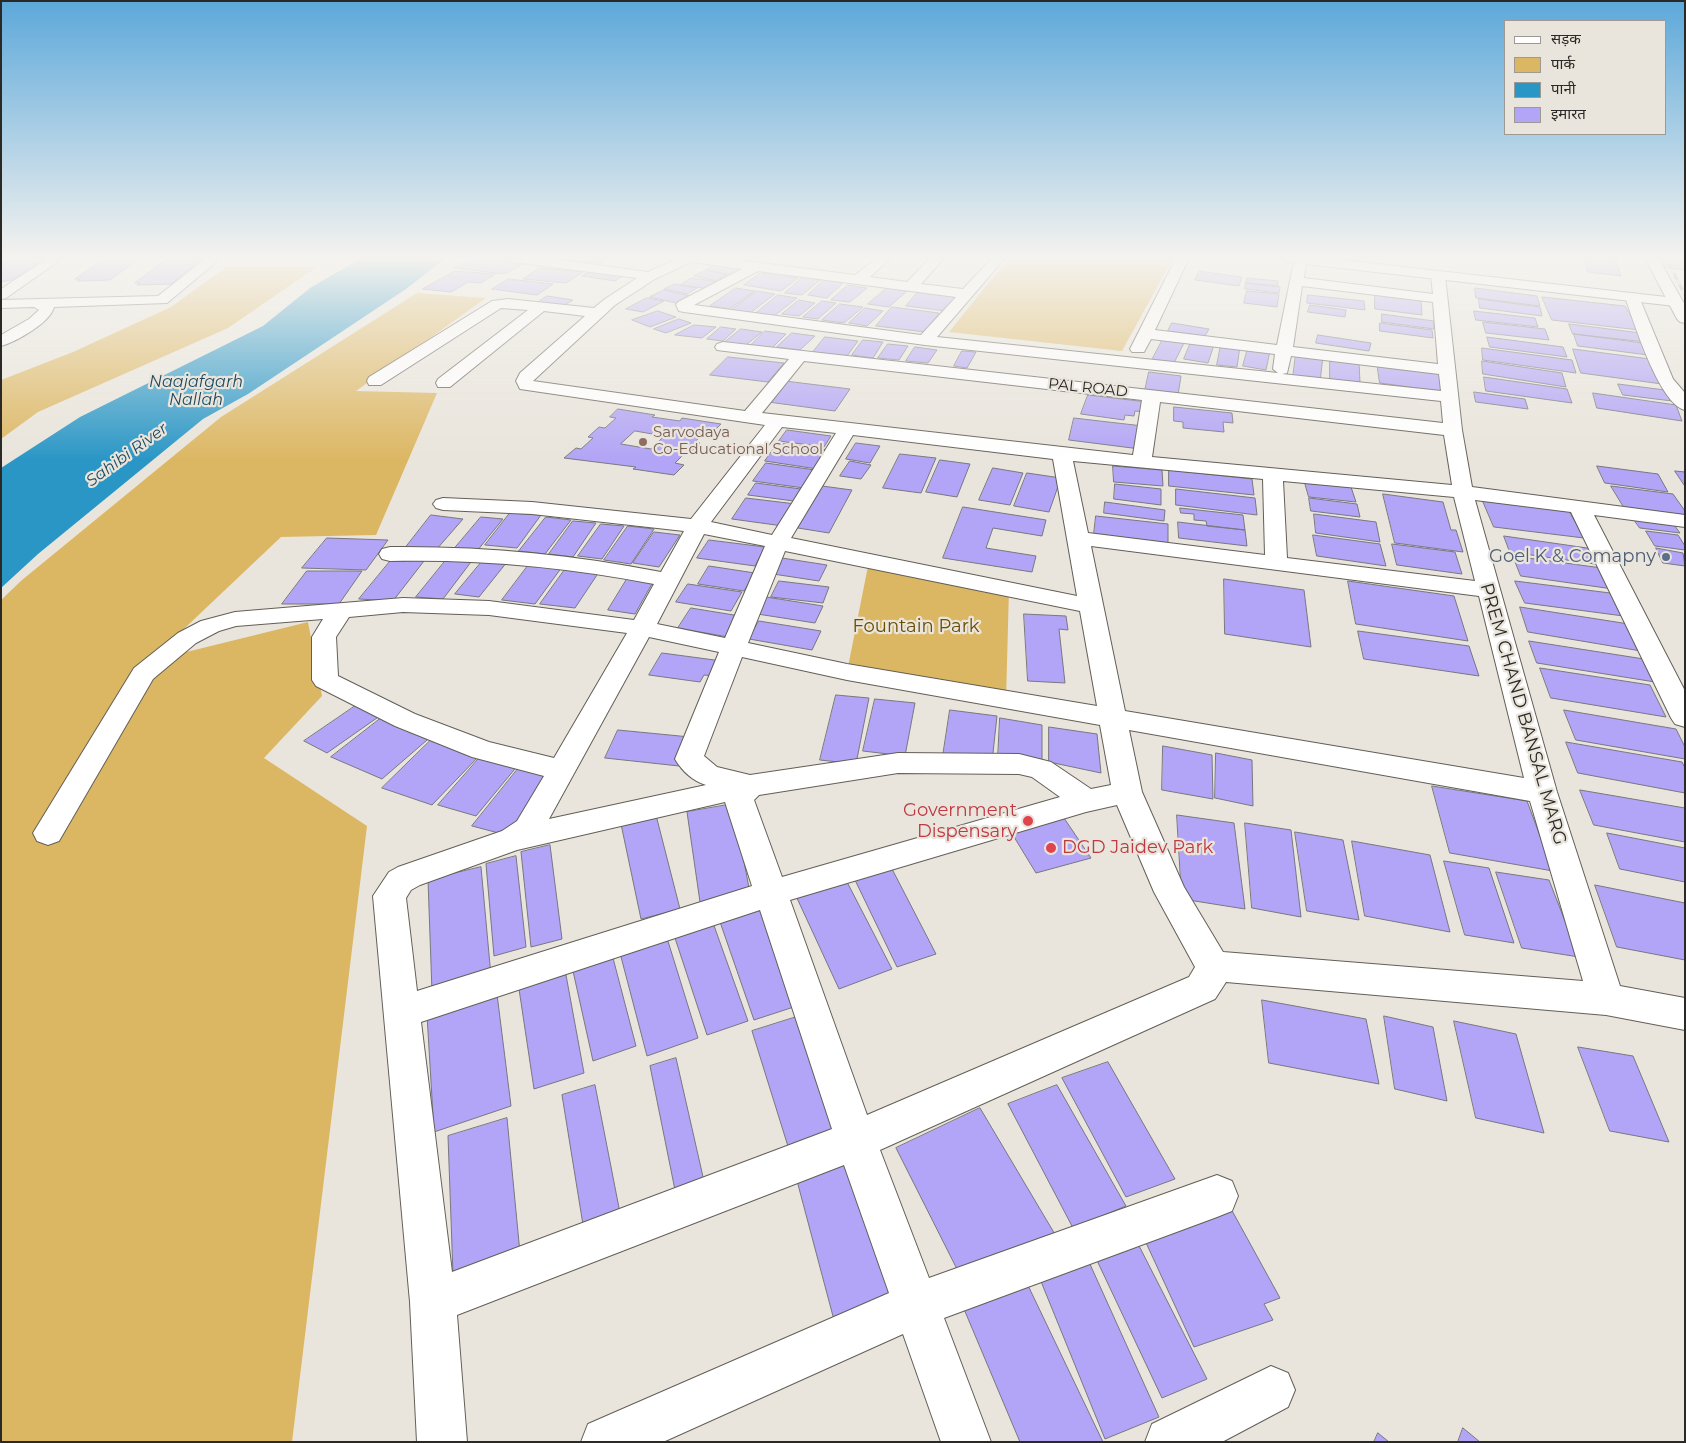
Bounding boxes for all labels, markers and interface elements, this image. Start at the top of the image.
legend [1504,20,1666,135]
text: सड़क [1551,29,1581,48]
text: पार्क [1551,54,1575,73]
text: पानी [1551,79,1576,98]
text: इमारत [1551,104,1586,123]
water label: Naajafgarh Nallah [149,372,243,410]
street label: PAL ROAD [1047,375,1129,401]
water label: Sahibi River [83,419,171,491]
place label: Sarvodaya Co-Educational School [653,424,823,459]
marker: Sarvodaya Co-Educational School [637,436,649,448]
place label: Goel K & Comapny [1489,546,1656,568]
marker: Goel K & Comapny [1660,551,1672,563]
street label: PREM CHAND BANSAL MARG [1475,580,1571,848]
park label: Fountain Park [852,616,980,638]
place label: Government Dispensary [903,800,1017,842]
marker: Government Dispensary [1021,814,1035,828]
place label: DGD Jaidev Park [1062,837,1213,859]
marker: DGD Jaidev Park [1044,841,1058,855]

